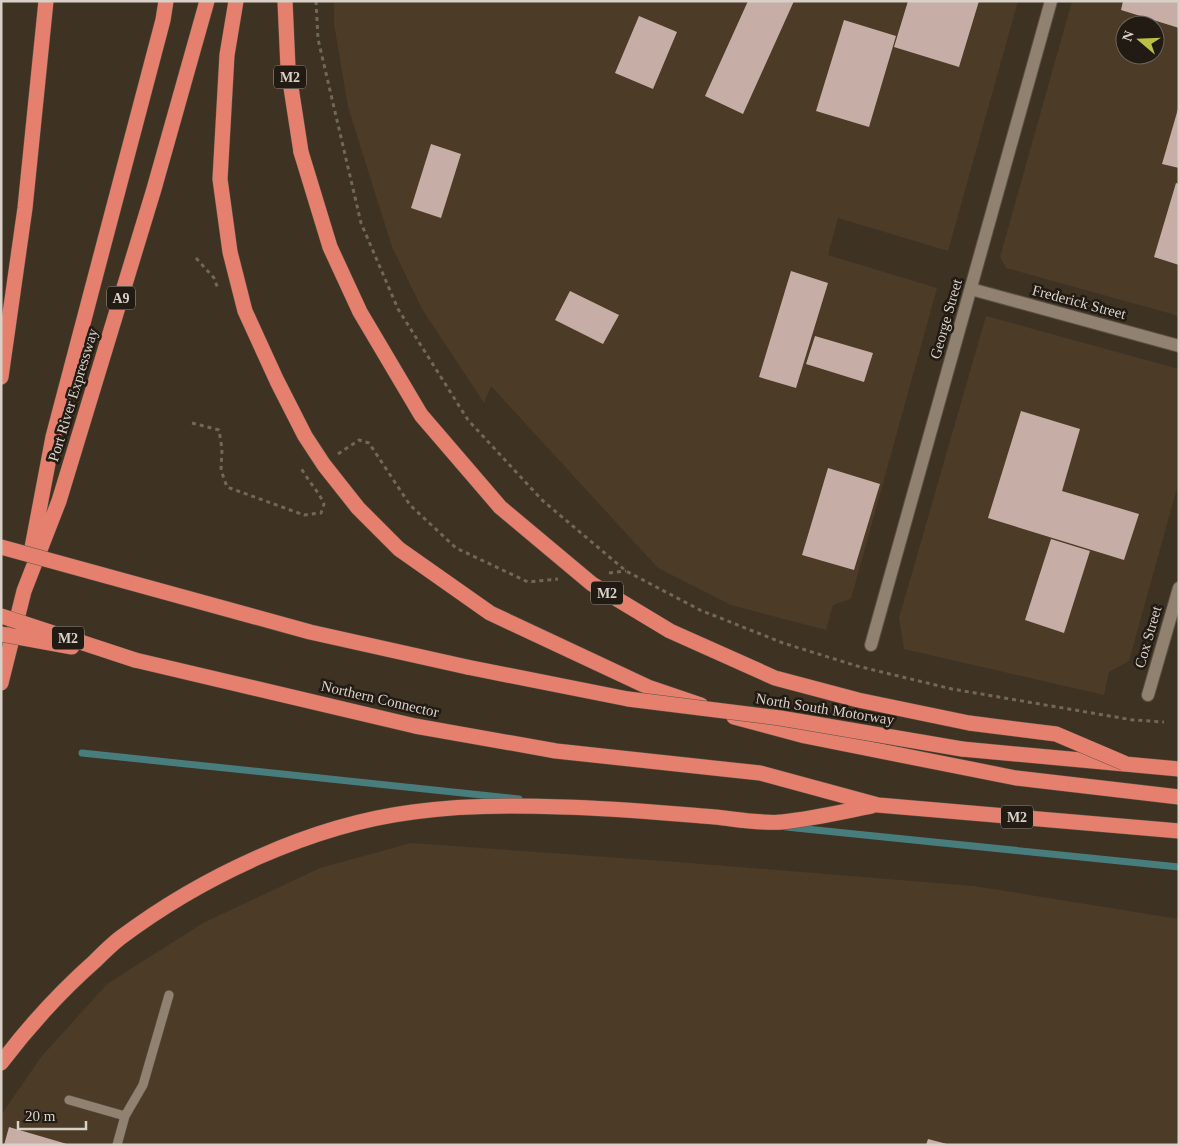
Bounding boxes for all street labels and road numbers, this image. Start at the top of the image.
road number: M2 [274,66,306,88]
street label: George Street [927,276,965,361]
street label: Frederick Street [1030,282,1128,322]
road number: A9 [107,286,135,310]
street label: Port River Expressway [45,326,101,463]
road number: M2 [591,582,623,604]
street label: Cox Street [1132,603,1165,670]
road number: M2 [52,626,84,650]
street label: Northern Connector [320,678,440,720]
street label: North South Motorway [755,690,896,728]
road number: M2 [1001,806,1033,829]

